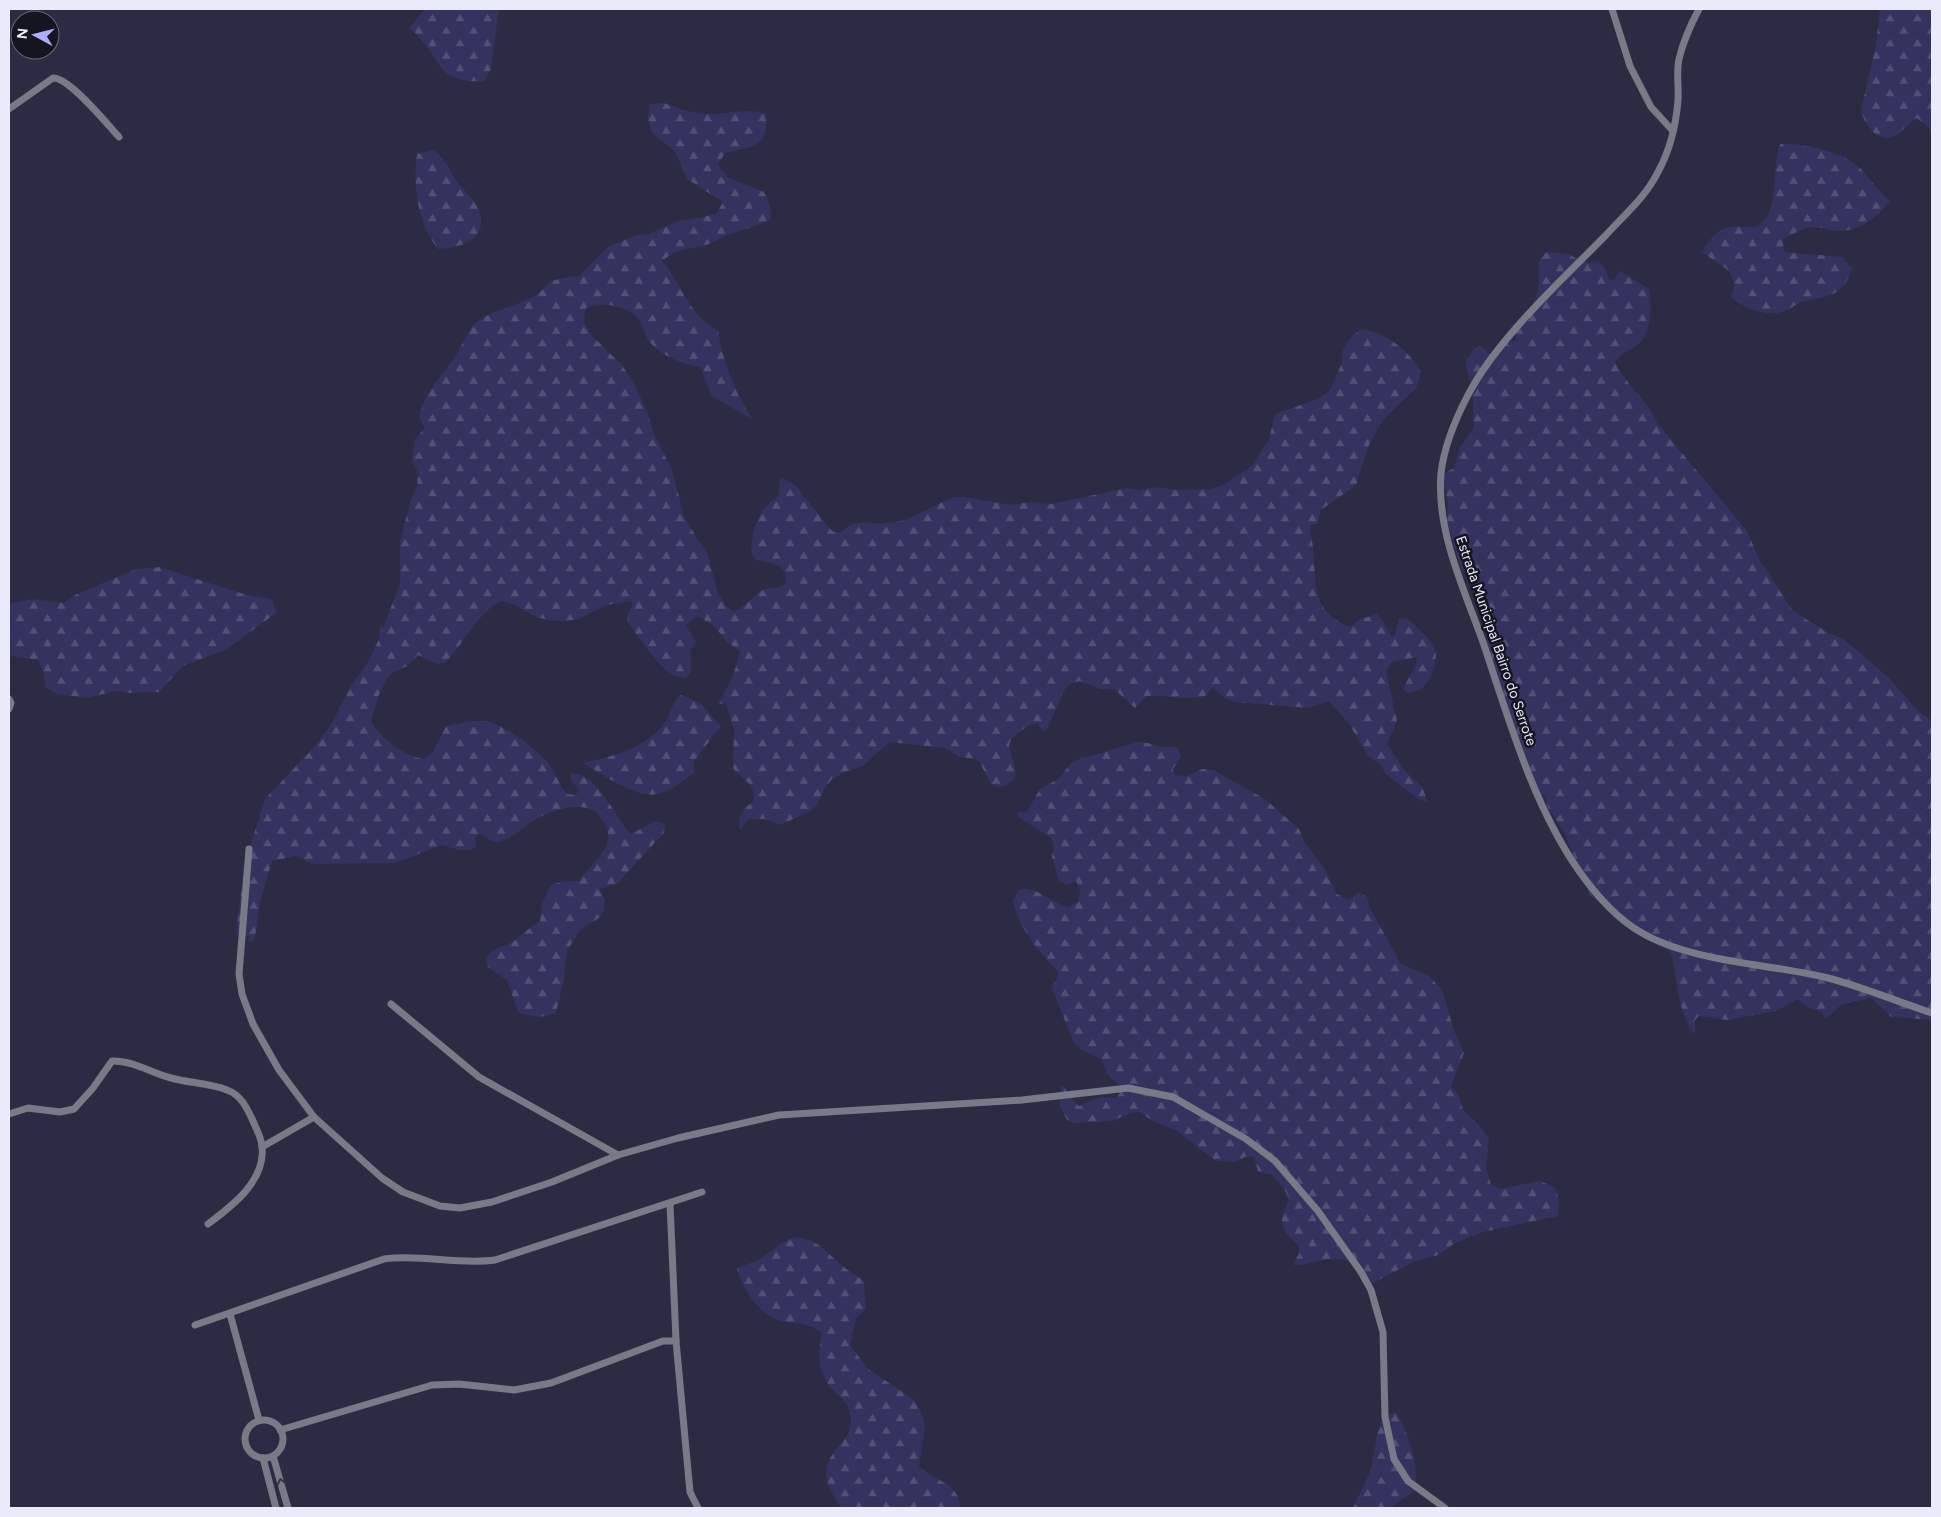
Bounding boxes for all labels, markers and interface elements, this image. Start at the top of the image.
north arrow [10,10,60,60]
text: N [13,27,32,40]
street label: Estrada Municipal Bairro do Serrote [1452,534,1540,748]
one-way arrow [276,1477,287,1486]

